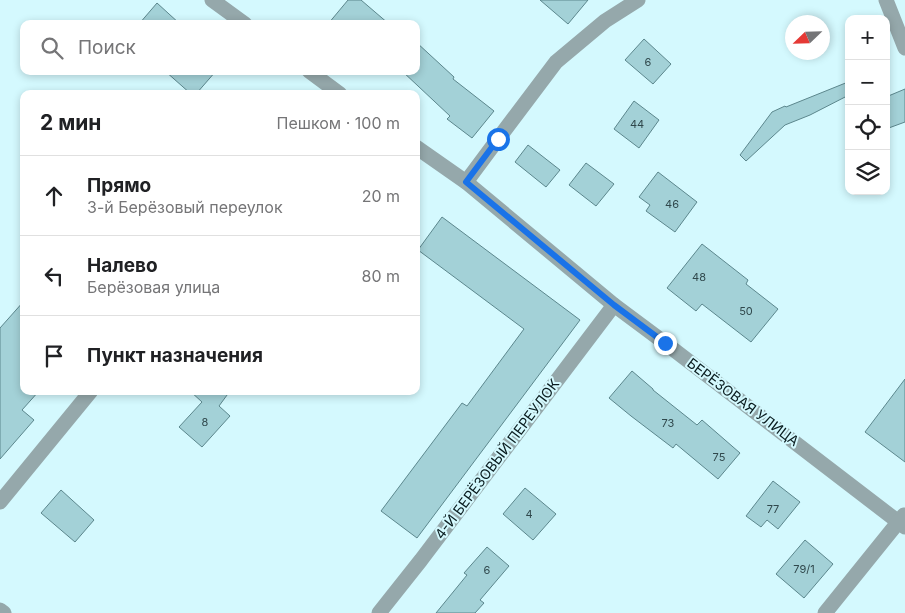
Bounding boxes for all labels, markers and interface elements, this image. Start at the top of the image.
north arrow [785,15,830,60]
map controls [845,15,890,195]
button: + [845,15,890,60]
search box [20,20,420,75]
icon: search [38,34,66,62]
text: Поиск [78,36,136,59]
house number: 6 [645,55,652,69]
button: − [845,60,890,105]
button: locate [845,105,890,150]
text: 2 мин [40,110,101,135]
text: Пешком · 100 m [277,113,400,133]
house number: 44 [630,117,644,131]
route start [487,128,510,151]
button: layers [845,150,890,195]
text: Прямо [87,174,151,197]
icon: ahead [40,182,68,210]
text: 20 m [362,186,400,206]
text: 3-й Берёзовый переулок [87,197,283,217]
house number: 46 [665,197,679,211]
text: Налево [87,254,158,277]
icon: left [40,262,68,290]
text: 80 m [361,266,400,286]
house number: 48 [692,270,706,284]
text: Берёзовая улица [87,277,220,297]
house number: 50 [739,304,753,318]
route end [654,332,677,355]
icon: arrive [40,342,68,370]
text: Пункт назначения [87,344,263,367]
street label: БЕРЁЗОВАЯ УЛИЦА [684,354,803,449]
street label: 4-Й БЕРЁЗОВЫЙ ПЕРЕУЛОК [431,376,563,542]
house number: 8 [202,415,209,429]
house number: 73 [662,416,675,430]
house number: 75 [713,450,726,464]
house number: 77 [767,502,779,516]
house number: 4 [525,507,533,521]
house number: 79/1 [793,562,815,576]
house number: 6 [484,563,491,577]

